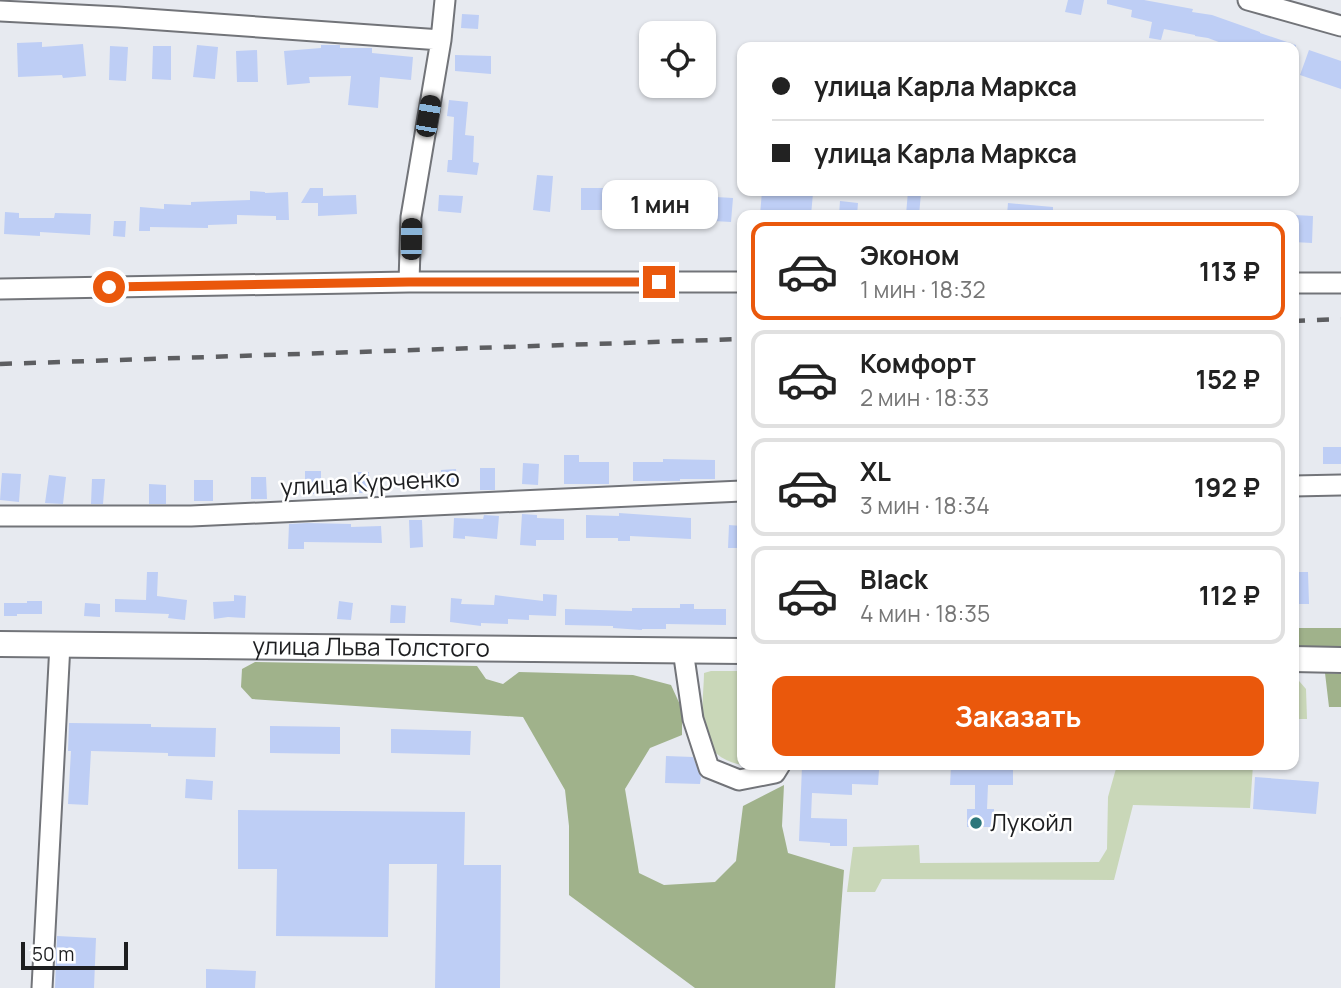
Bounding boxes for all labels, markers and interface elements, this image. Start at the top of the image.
map controls [639,21,716,98]
button: locate [639,21,716,98]
text: улица Карла Маркса [814,68,1077,104]
car [415,93,442,139]
text: улица Карла Маркса [814,135,1077,171]
callout: 1 мин [601,180,717,230]
text: 1 мин [630,188,690,220]
car [401,218,422,260]
text: Эконом [860,237,960,273]
icon: car [776,240,839,303]
text: 113 ₽ [1199,253,1260,289]
route end [643,266,675,298]
route start [93,271,125,303]
text: 1 мин · 18:32 [860,273,986,305]
text: Комфорт [860,345,976,381]
icon: car [776,348,839,411]
text: 152 ₽ [1196,361,1260,397]
text: 2 мин · 18:33 [860,381,989,413]
text: XL [860,453,891,489]
icon: car [776,456,839,519]
street label: улица Курченко [279,460,461,503]
text: 192 ₽ [1194,469,1260,505]
text: 3 мин · 18:34 [860,489,990,521]
text: Black [860,561,928,597]
icon: car [776,564,839,627]
text: 112 ₽ [1199,577,1260,613]
text: 4 мин · 18:35 [860,597,990,629]
street label: улица Льва Толстого [252,628,490,664]
button: Заказать [772,676,1264,756]
place label: Лукойл [990,805,1073,838]
marker: Лукойл [968,815,984,831]
scale bar [21,939,128,971]
text: 50 m [32,941,74,967]

